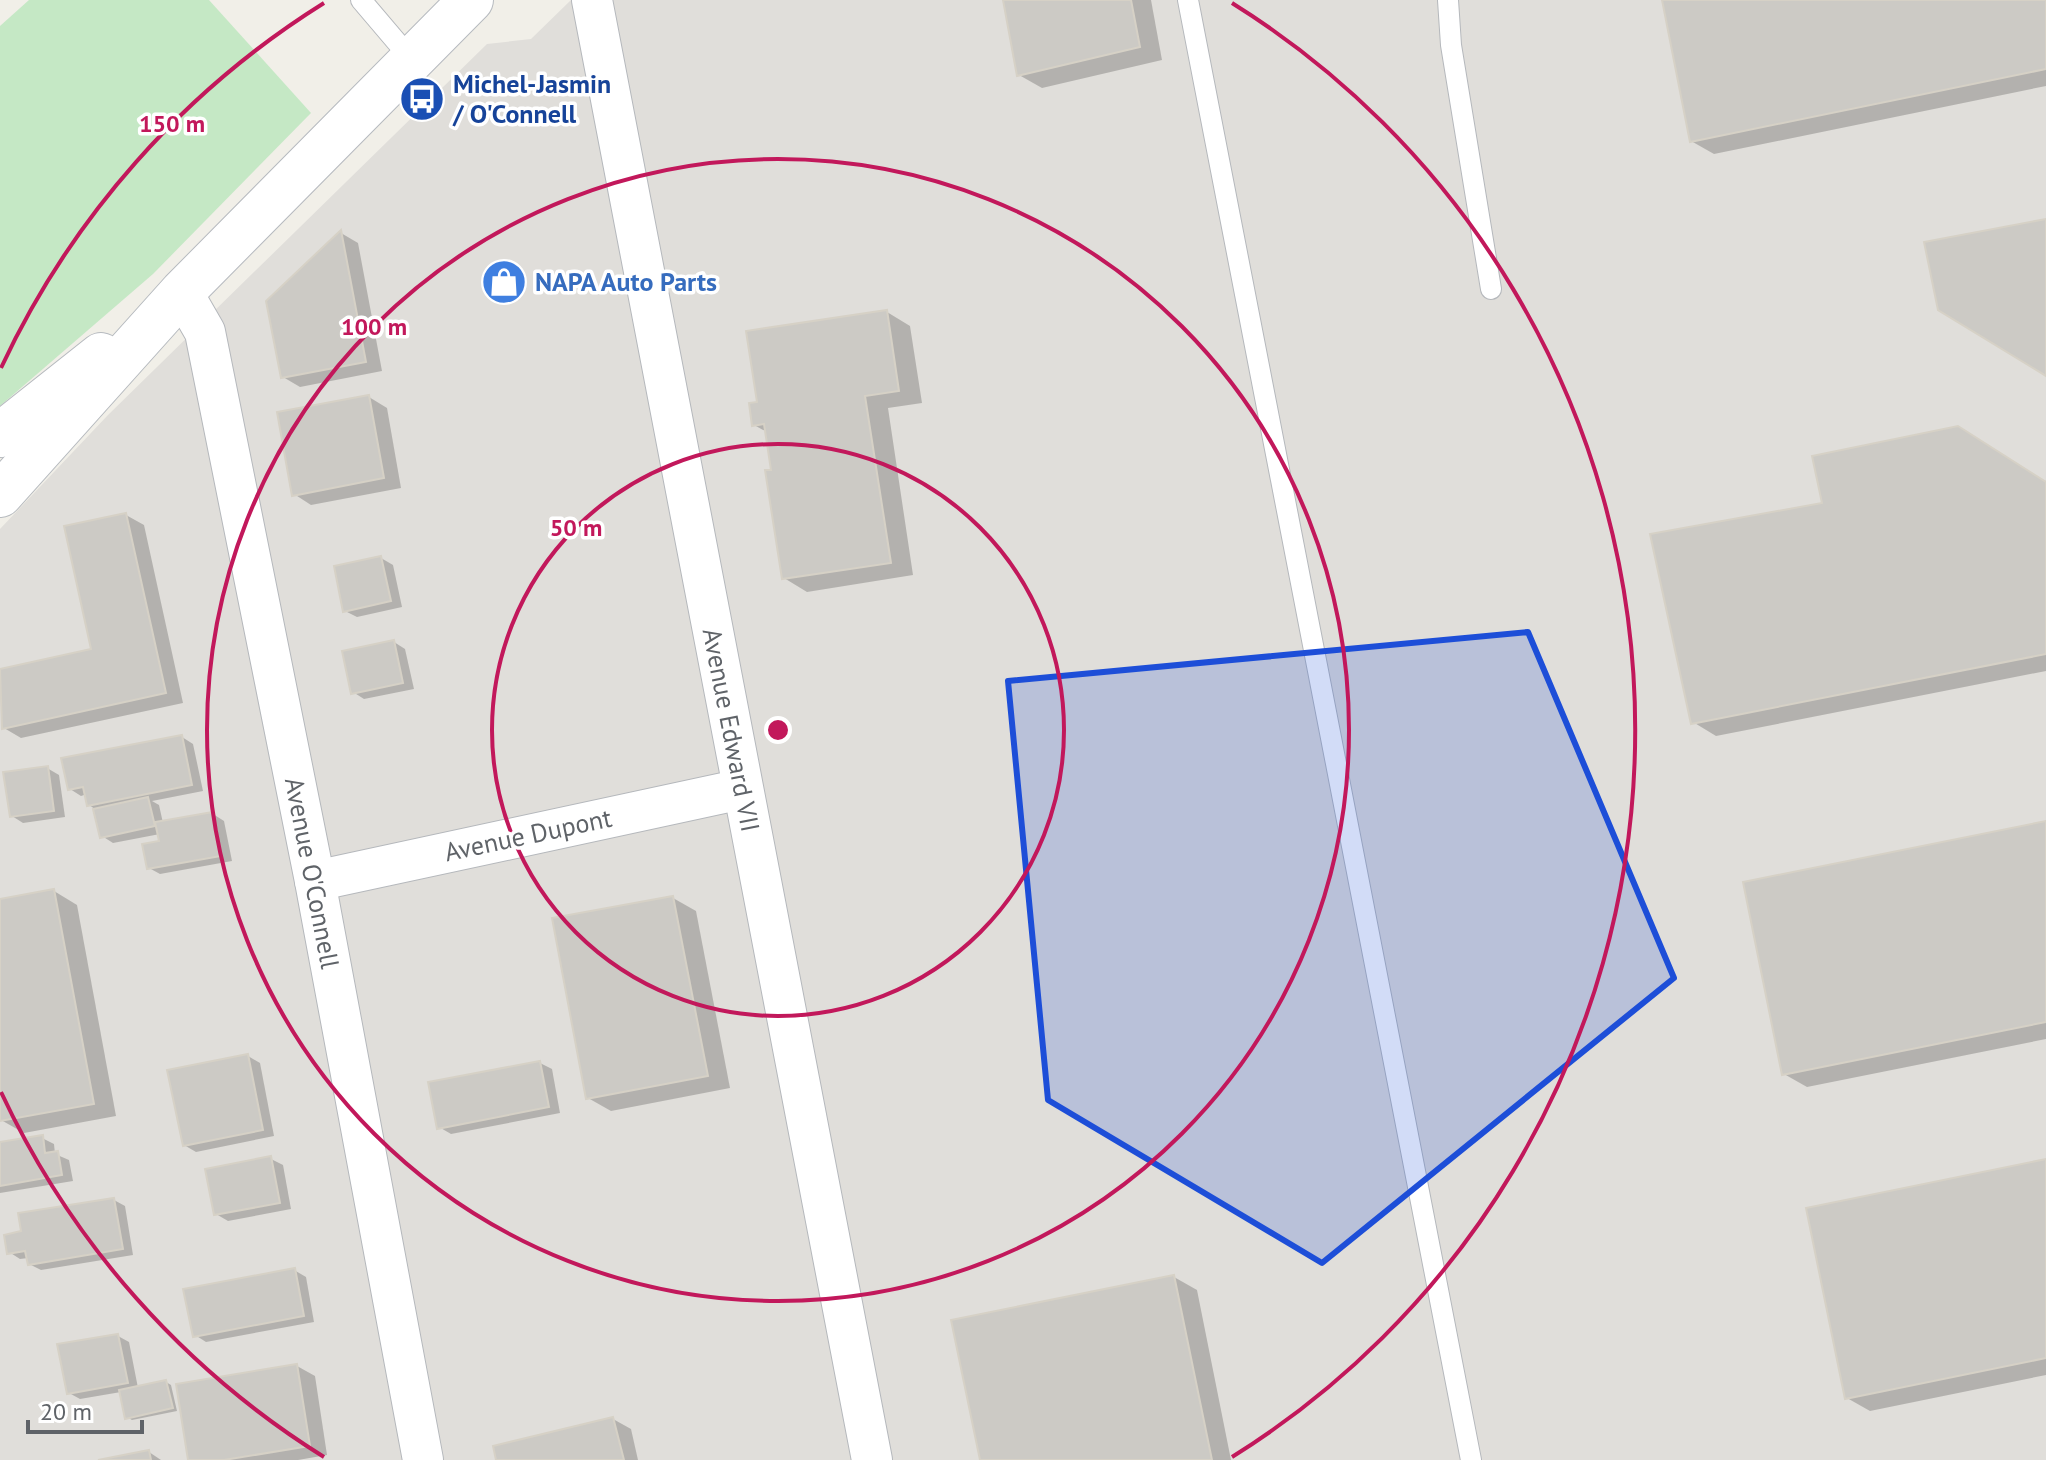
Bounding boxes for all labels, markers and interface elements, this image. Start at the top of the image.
place label: Michel-Jasmin / O'Connell [452,67,611,130]
bus stop icon: Michel-Jasmin / O'Connell [398,75,446,123]
text: 150 m [139,108,205,139]
shop icon: NAPA Auto Parts [480,258,528,306]
place label: NAPA Auto Parts [535,265,717,298]
text: 100 m [341,311,407,342]
text: 50 m [550,512,602,543]
street label: Avenue Edward VII [696,625,767,835]
centre of rings [764,716,792,744]
street label: Avenue O'Connell [278,774,347,972]
street label: Avenue Dupont [441,801,615,868]
scale bar [28,1384,142,1434]
text: 20 m [40,1396,92,1427]

